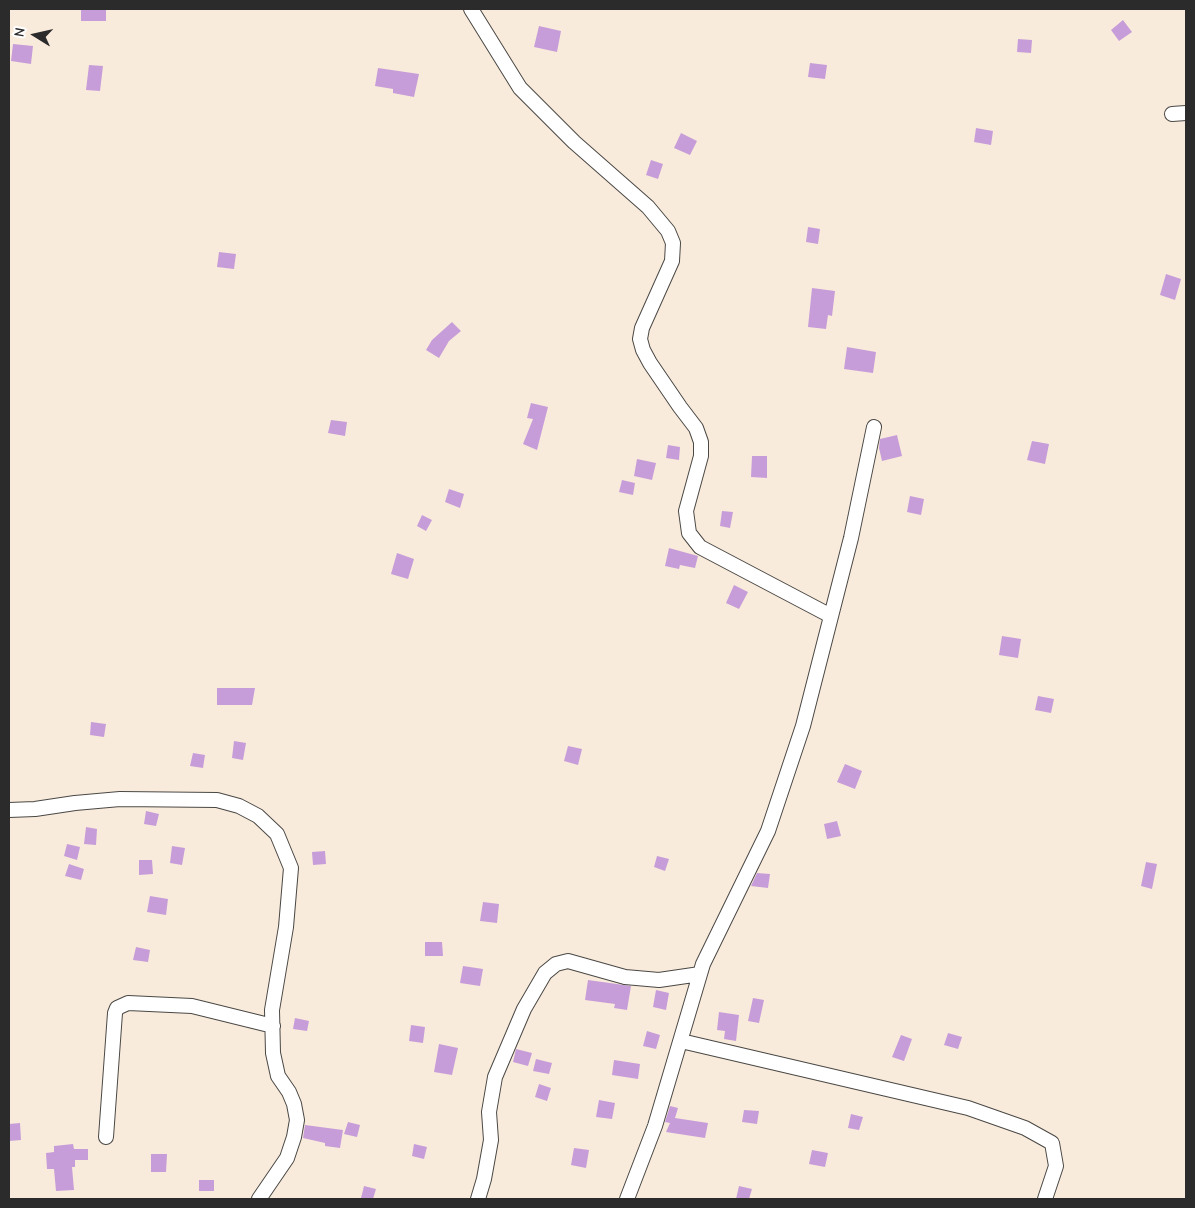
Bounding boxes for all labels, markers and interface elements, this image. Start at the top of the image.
north arrow [10,10,60,60]
text: N [11,26,29,38]

